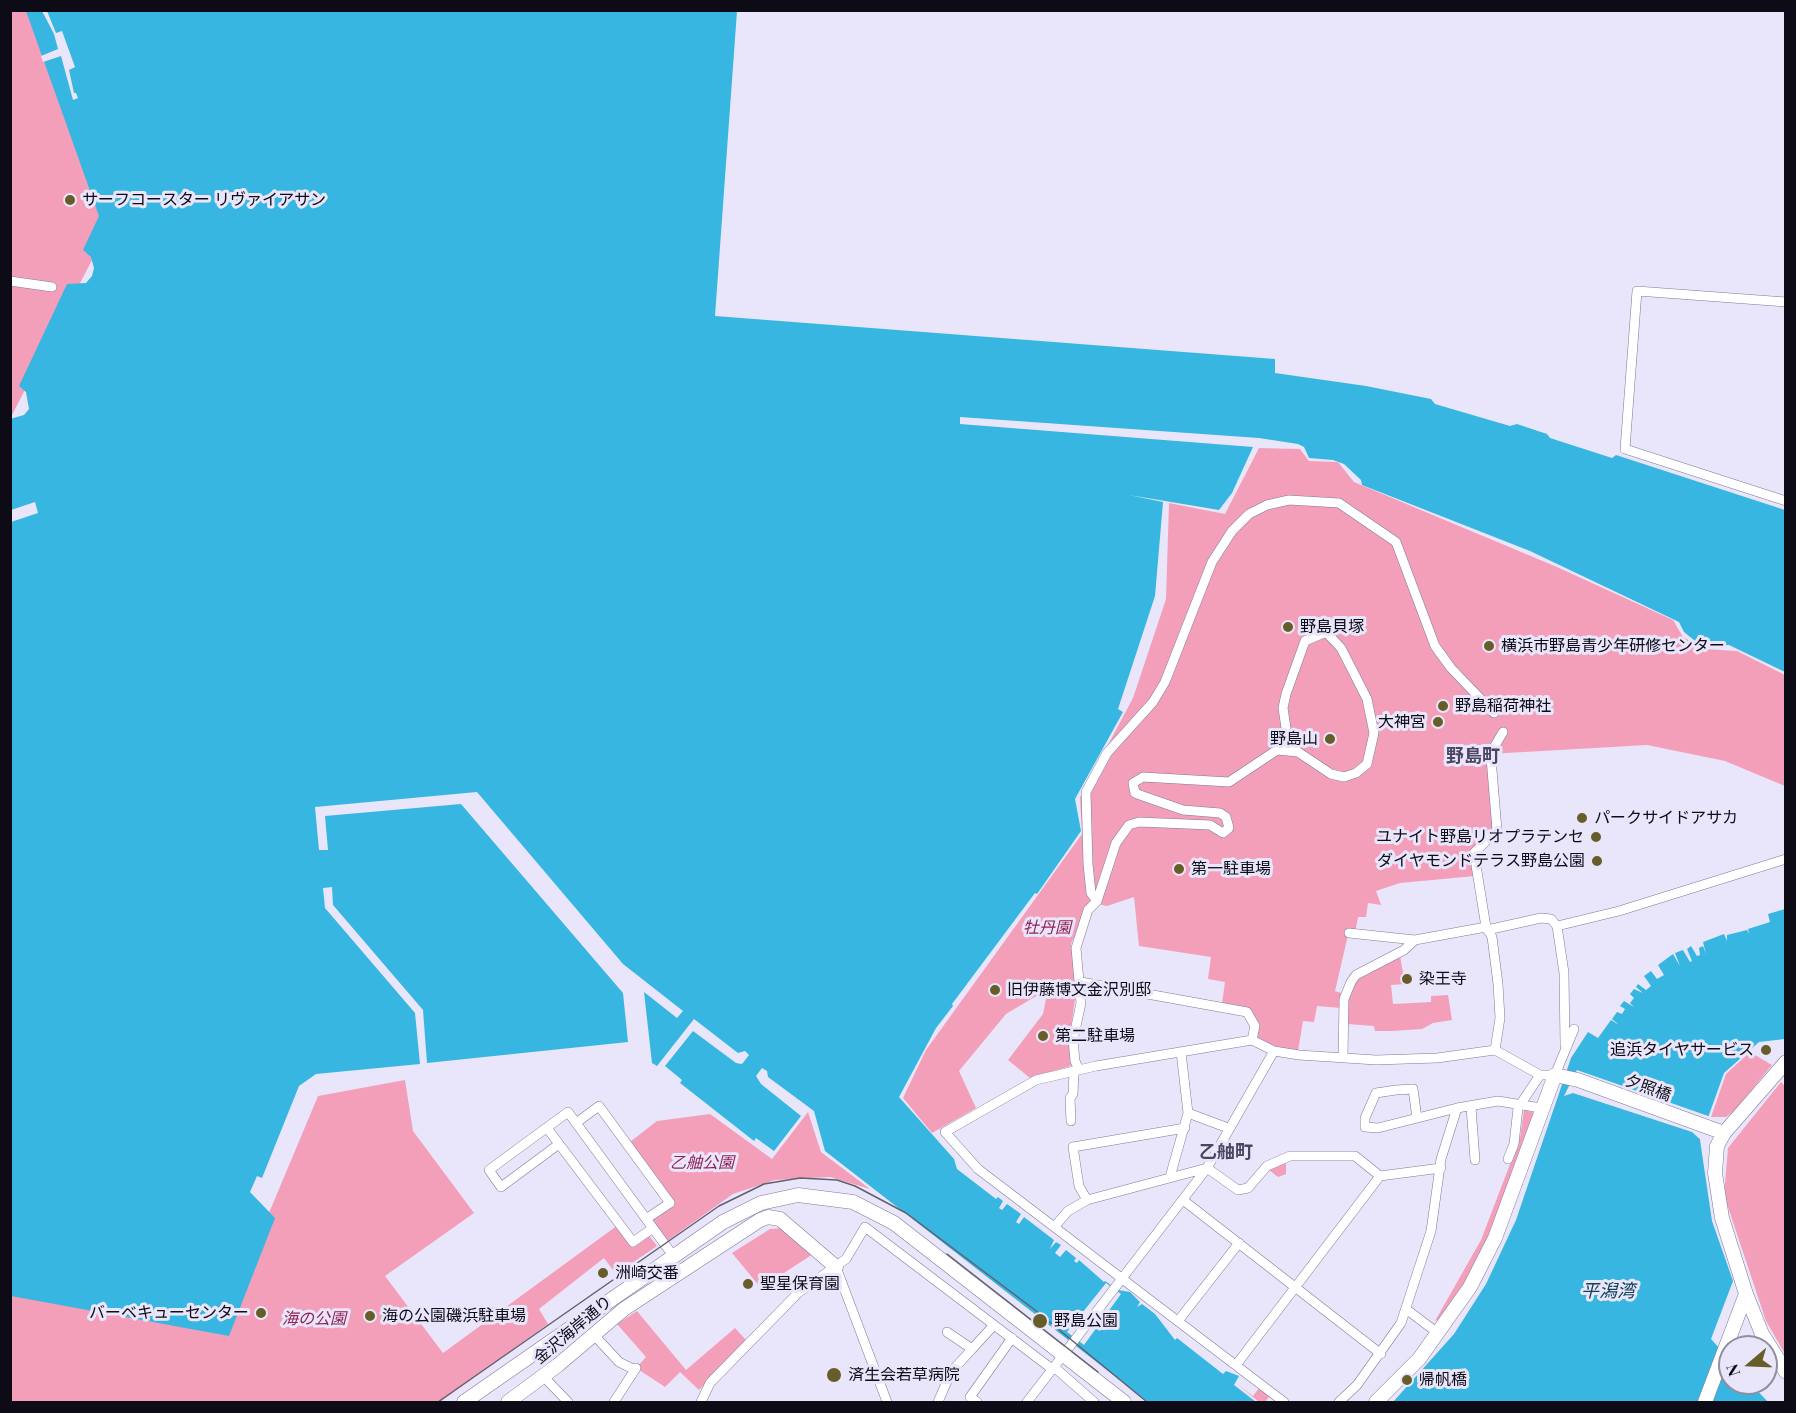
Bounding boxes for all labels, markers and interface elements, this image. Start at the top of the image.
place label: サーフコースター リヴァイアサン [82,190,326,210]
marker: サーフコースター リヴァイアサン [63,193,77,207]
place label: 野島貝塚 [1300,617,1364,637]
marker: 野島貝塚 [1281,620,1295,634]
place label: 横浜市野島青少年研修センター [1501,636,1725,656]
marker: 横浜市野島青少年研修センター [1482,639,1496,653]
place label: 野島稲荷神社 [1455,696,1551,716]
marker: 野島稲荷神社 [1436,699,1450,713]
place label: 大神宮 [1378,712,1426,732]
marker: 大神宮 [1431,715,1445,729]
place label: 野島山 [1270,729,1318,749]
marker: 野島山 [1323,732,1337,746]
district label: 野島町 [1446,745,1500,767]
place label: パークサイドアサカ [1594,808,1738,828]
marker: パークサイドアサカ [1575,811,1589,825]
place label: ユナイト野島リオプラテンセ [1376,827,1584,847]
marker: ユナイト野島リオプラテンセ [1589,830,1603,844]
place label: ダイヤモンドテラス野島公園 [1377,851,1585,871]
marker: ダイヤモンドテラス野島公園 [1590,854,1604,868]
place label: 第一駐車場 [1191,859,1271,879]
marker: 第一駐車場 [1172,862,1186,876]
park label: 牡丹園 [1023,918,1071,938]
place label: 染王寺 [1419,969,1467,989]
marker: 染王寺 [1400,972,1414,986]
place label: 旧伊藤博文金沢別邸 [1007,980,1151,1000]
marker: 旧伊藤博文金沢別邸 [988,983,1002,997]
place label: 第二駐車場 [1055,1026,1135,1046]
marker: 第二駐車場 [1036,1029,1050,1043]
place label: 追浜タイヤサービス [1610,1040,1754,1060]
marker: 追浜タイヤサービス [1759,1043,1773,1057]
street label: 夕照橋 [1622,1071,1674,1105]
district label: 乙舳町 [1199,1141,1253,1163]
park label: 乙舳公園 [670,1153,734,1173]
place label: 洲崎交番 [615,1263,679,1283]
marker: 洲崎交番 [596,1266,610,1280]
place label: 聖星保育園 [760,1274,840,1294]
marker: 聖星保育園 [741,1277,755,1291]
water label: 平潟湾 [1581,1280,1635,1302]
street label: 金沢海岸通り [530,1292,616,1368]
place label: バーベキューセンター [89,1303,249,1323]
marker: バーベキューセンター [254,1306,268,1320]
place label: 海の公園磯浜駐車場 [382,1306,526,1326]
park label: 海の公園 [282,1309,346,1329]
marker: 海の公園磯浜駐車場 [363,1309,377,1323]
place label: 野島公園 [1054,1311,1118,1331]
marker: 野島公園 [1031,1312,1049,1330]
north arrow [1718,1335,1778,1395]
text: N [1721,1361,1744,1379]
place label: 済生会若草病院 [848,1365,960,1385]
marker: 済生会若草病院 [825,1366,843,1384]
place label: 帰帆橋 [1419,1370,1467,1390]
marker: 帰帆橋 [1400,1373,1414,1387]

